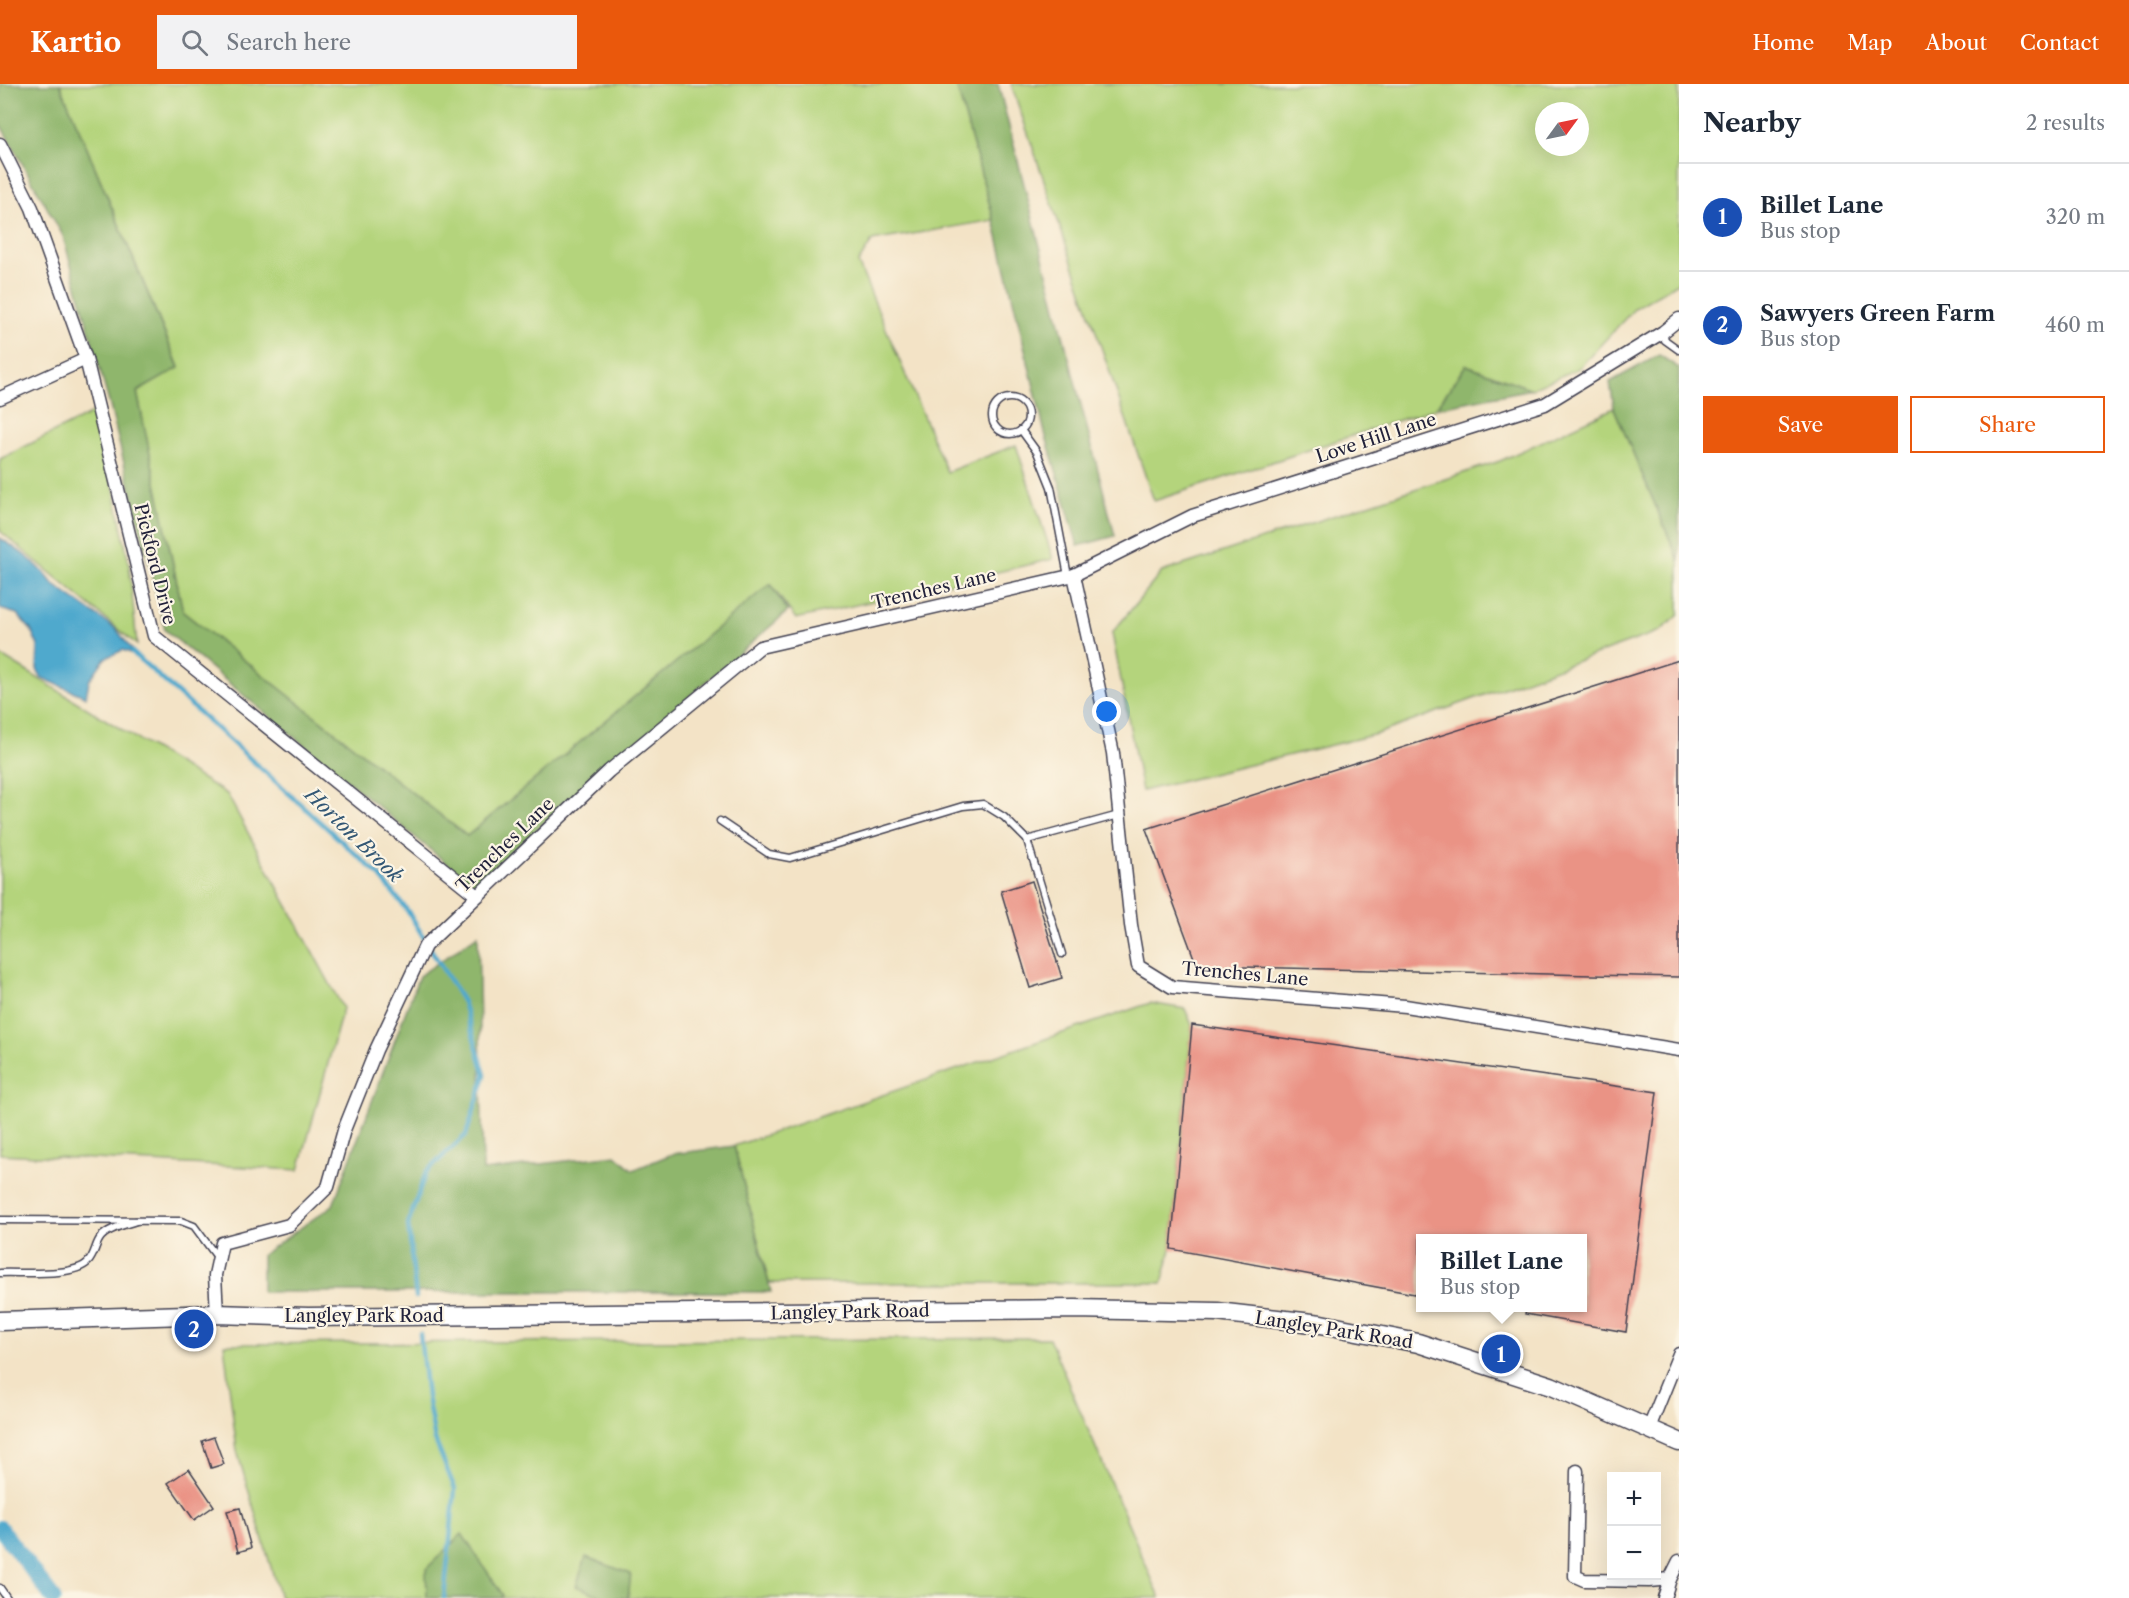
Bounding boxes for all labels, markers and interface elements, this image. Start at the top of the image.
search box [157,15,577,69]
text: Kartio [30,25,121,59]
icon: search [178,26,211,59]
text: Search here [226,29,351,56]
text: Home [1753,30,1814,55]
text: Map [1847,30,1892,55]
text: About [1925,30,1987,55]
text: Contact [2020,30,2099,55]
north arrow [1535,102,1589,156]
text: Nearby [1703,107,1801,139]
text: 2 results [2026,111,2105,135]
text: Billet Lane [1760,192,1883,219]
text: 1 [1718,205,1727,229]
text: 320 m [2046,205,2105,229]
text: Bus stop [1760,219,1841,243]
text: Sawyers Green Farm [1760,300,1995,327]
text: 2 [1717,313,1728,337]
text: 460 m [2045,313,2105,337]
text: Bus stop [1760,327,1841,351]
button: Save [1703,396,1898,453]
button: Share [1910,396,2105,453]
street label: Love Hill Lane [1313,408,1439,468]
street label: Pickford Drive [129,501,181,627]
street label: Trenches Lane [870,564,998,614]
your location [1092,697,1121,726]
water label: Horton Brook [299,781,408,888]
street label: Trenches Lane [452,793,558,897]
street label: Trenches Lane [1181,958,1309,990]
popup [1416,1234,1587,1312]
text: Billet Lane [1440,1248,1563,1275]
text: Bus stop [1440,1275,1520,1299]
street label: Langley Park Road [770,1300,930,1324]
street label: Langley Park Road [284,1305,444,1327]
pin: 2 [174,1306,214,1352]
street label: Langley Park Road [1254,1307,1414,1353]
pin: 1 [1482,1332,1520,1376]
map controls [1607,1472,1661,1580]
button: + [1607,1472,1661,1526]
button: − [1607,1526,1661,1580]

